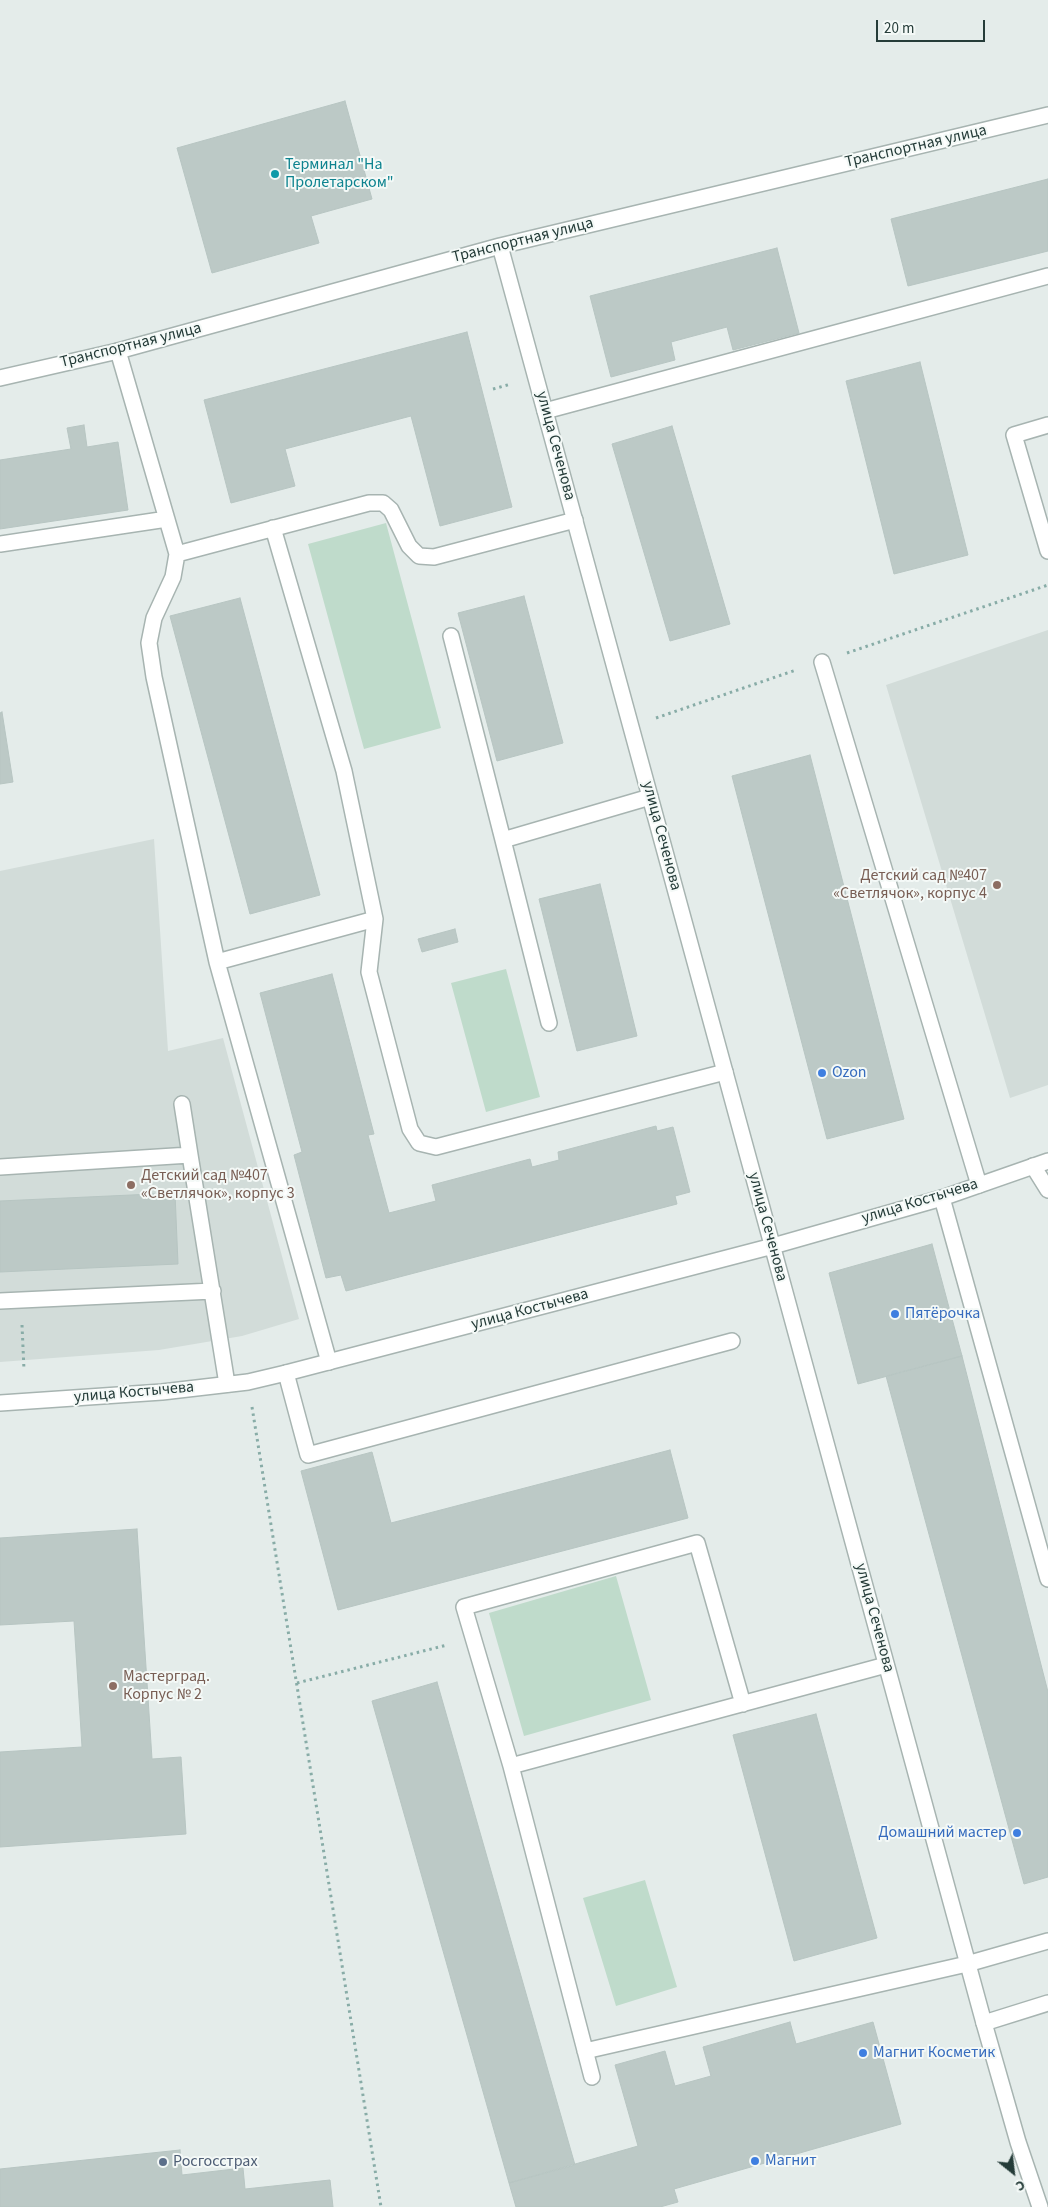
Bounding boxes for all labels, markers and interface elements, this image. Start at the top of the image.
scale bar [878,10,987,42]
text: 20 m [884,18,914,39]
street label: Транспортная улица [843,121,989,173]
place label: Терминал "На Пролетарском" [285,155,394,193]
marker: Терминал "На Пролетарском" [269,168,281,180]
street label: Транспортная улица [450,214,596,268]
street label: Транспортная улица [58,319,204,373]
street label: улица Сеченова [531,389,579,503]
street label: улица Сеченова [637,779,685,893]
place label: Детский сад №407 «Светлячок», корпус 4 [833,866,987,904]
marker: Детский сад №407 «Светлячок», корпус 4 [991,879,1003,891]
place label: Ozon [832,1063,867,1083]
marker: Ozon [816,1067,828,1079]
place label: Детский сад №407 «Светлячок», корпус 3 [141,1166,295,1204]
street label: улица Сеченова [743,1170,791,1284]
street label: улица Костычева [860,1175,980,1229]
marker: Детский сад №407 «Светлячок», корпус 3 [125,1179,137,1191]
street label: улица Костычева [469,1285,591,1335]
place label: Пятёрочка [905,1304,980,1324]
marker: Пятёрочка [889,1308,901,1320]
street label: улица Костычева [73,1378,195,1408]
street label: улица Сеченова [850,1561,898,1675]
place label: Мастерград. Корпус № 2 [123,1667,210,1705]
marker: Мастерград. Корпус № 2 [107,1680,119,1692]
place label: Домашний мастер [878,1823,1007,1843]
marker: Домашний мастер [1011,1827,1023,1839]
place label: Магнит Косметик [873,2043,995,2063]
marker: Магнит Косметик [857,2047,869,2059]
north arrow [988,2147,1038,2197]
place label: Магнит [765,2151,817,2171]
place label: Росгосстрах [173,2152,258,2172]
marker: Магнит [749,2155,761,2167]
marker: Росгосстрах [157,2156,169,2168]
text: С [1012,2174,1029,2196]

